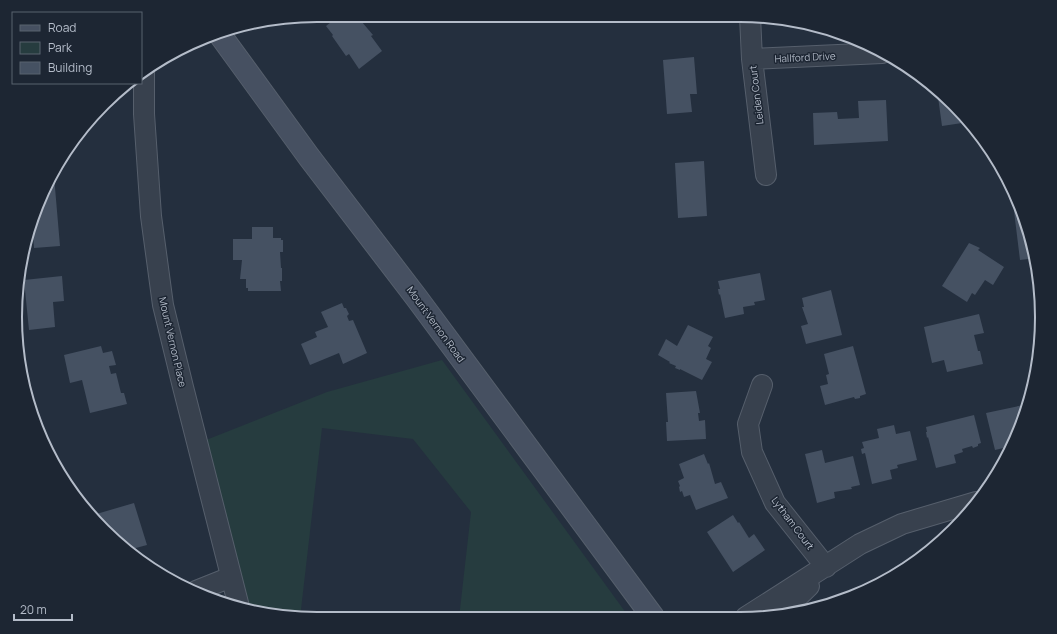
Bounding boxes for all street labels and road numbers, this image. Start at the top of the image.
street label: Hallford Drive [774,48,836,66]
street label: Leiden Court [745,65,767,125]
street label: Mount Vernon Road [404,283,468,365]
street label: Mount Vernon Place [156,296,190,389]
street label: Lytham Court [768,494,818,552]

